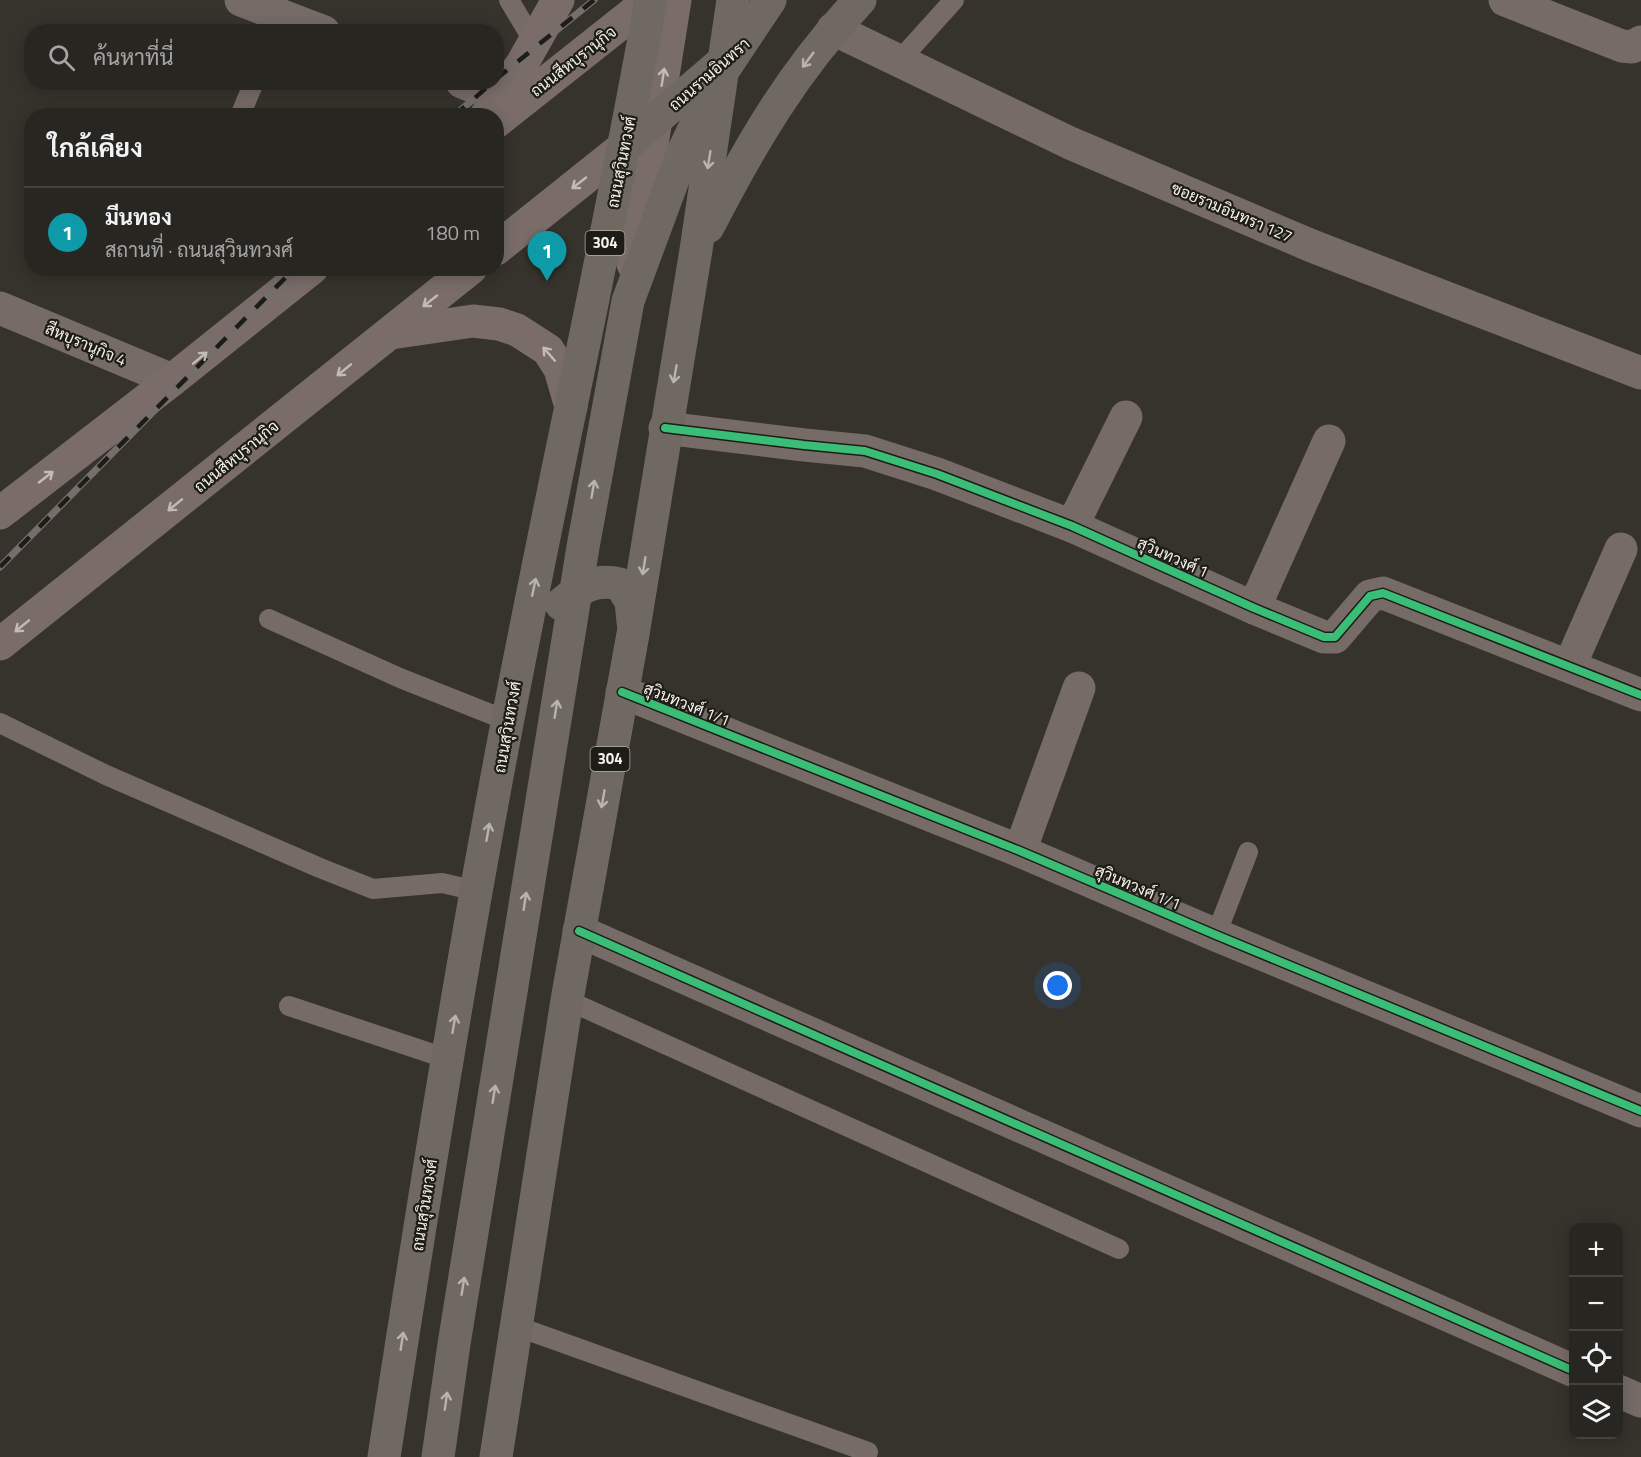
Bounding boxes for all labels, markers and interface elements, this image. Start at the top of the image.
street label: ถนนสีหบุรานุกิจ [525,20,621,102]
search box [24,24,504,90]
street label: ถนนรามอินทรา [663,32,755,116]
text: ค้นหาที่นี่ [93,40,173,74]
icon: search [45,41,78,74]
one-way arrow [802,52,814,68]
one-way arrow [657,68,668,88]
street label: ถนนสุวินทวงศ์ [600,114,642,210]
text: ใกล้เคียง [48,128,143,167]
one-way arrow [704,150,715,170]
one-way arrow [571,176,587,189]
street label: ซอยรามอินทรา 127 [1168,176,1296,248]
text: มีนทอง [105,200,172,234]
text: 1 [62,217,73,248]
text: 180 m [425,217,480,248]
road number: 304 [586,231,624,255]
pin: 1 [528,232,566,281]
text: สถานที่ · ถนนสุวินทวงศ์ [105,234,293,265]
one-way arrow [423,295,439,308]
street label: สีหบุรานุกิจ 4 [42,316,130,372]
one-way arrow [542,346,555,362]
one-way arrow [192,351,208,364]
one-way arrow [669,363,680,383]
one-way arrow [336,364,352,377]
street label: ถนนสีหบุรานุกิจ [188,414,284,498]
one-way arrow [38,471,54,483]
one-way arrow [588,480,599,499]
one-way arrow [167,498,183,511]
street label: สุวินทวงศ์ 1 [1134,531,1212,583]
one-way arrow [638,556,649,575]
one-way arrow [529,578,540,597]
one-way arrow [15,620,31,633]
street label: สุวินทวงศ์ 1/1 [640,676,734,732]
street label: ถนนสุวินทวงศ์ [487,679,527,775]
one-way arrow [551,699,562,719]
road number: 304 [590,747,630,771]
one-way arrow [597,789,608,809]
one-way arrow [483,822,494,842]
street label: สุวินทวงศ์ 1/1 [1091,858,1185,916]
one-way arrow [520,892,531,912]
your location [1043,971,1072,1000]
one-way arrow [449,1014,460,1034]
one-way arrow [489,1084,500,1104]
street label: ถนนสุวินทวงศ์ [405,1157,443,1253]
map controls [1569,1223,1623,1439]
button: + [1569,1223,1623,1277]
one-way arrow [458,1277,469,1297]
button: − [1569,1277,1623,1331]
one-way arrow [397,1331,408,1351]
button: locate [1569,1331,1623,1385]
button: layers [1569,1385,1623,1439]
one-way arrow [440,1391,451,1411]

